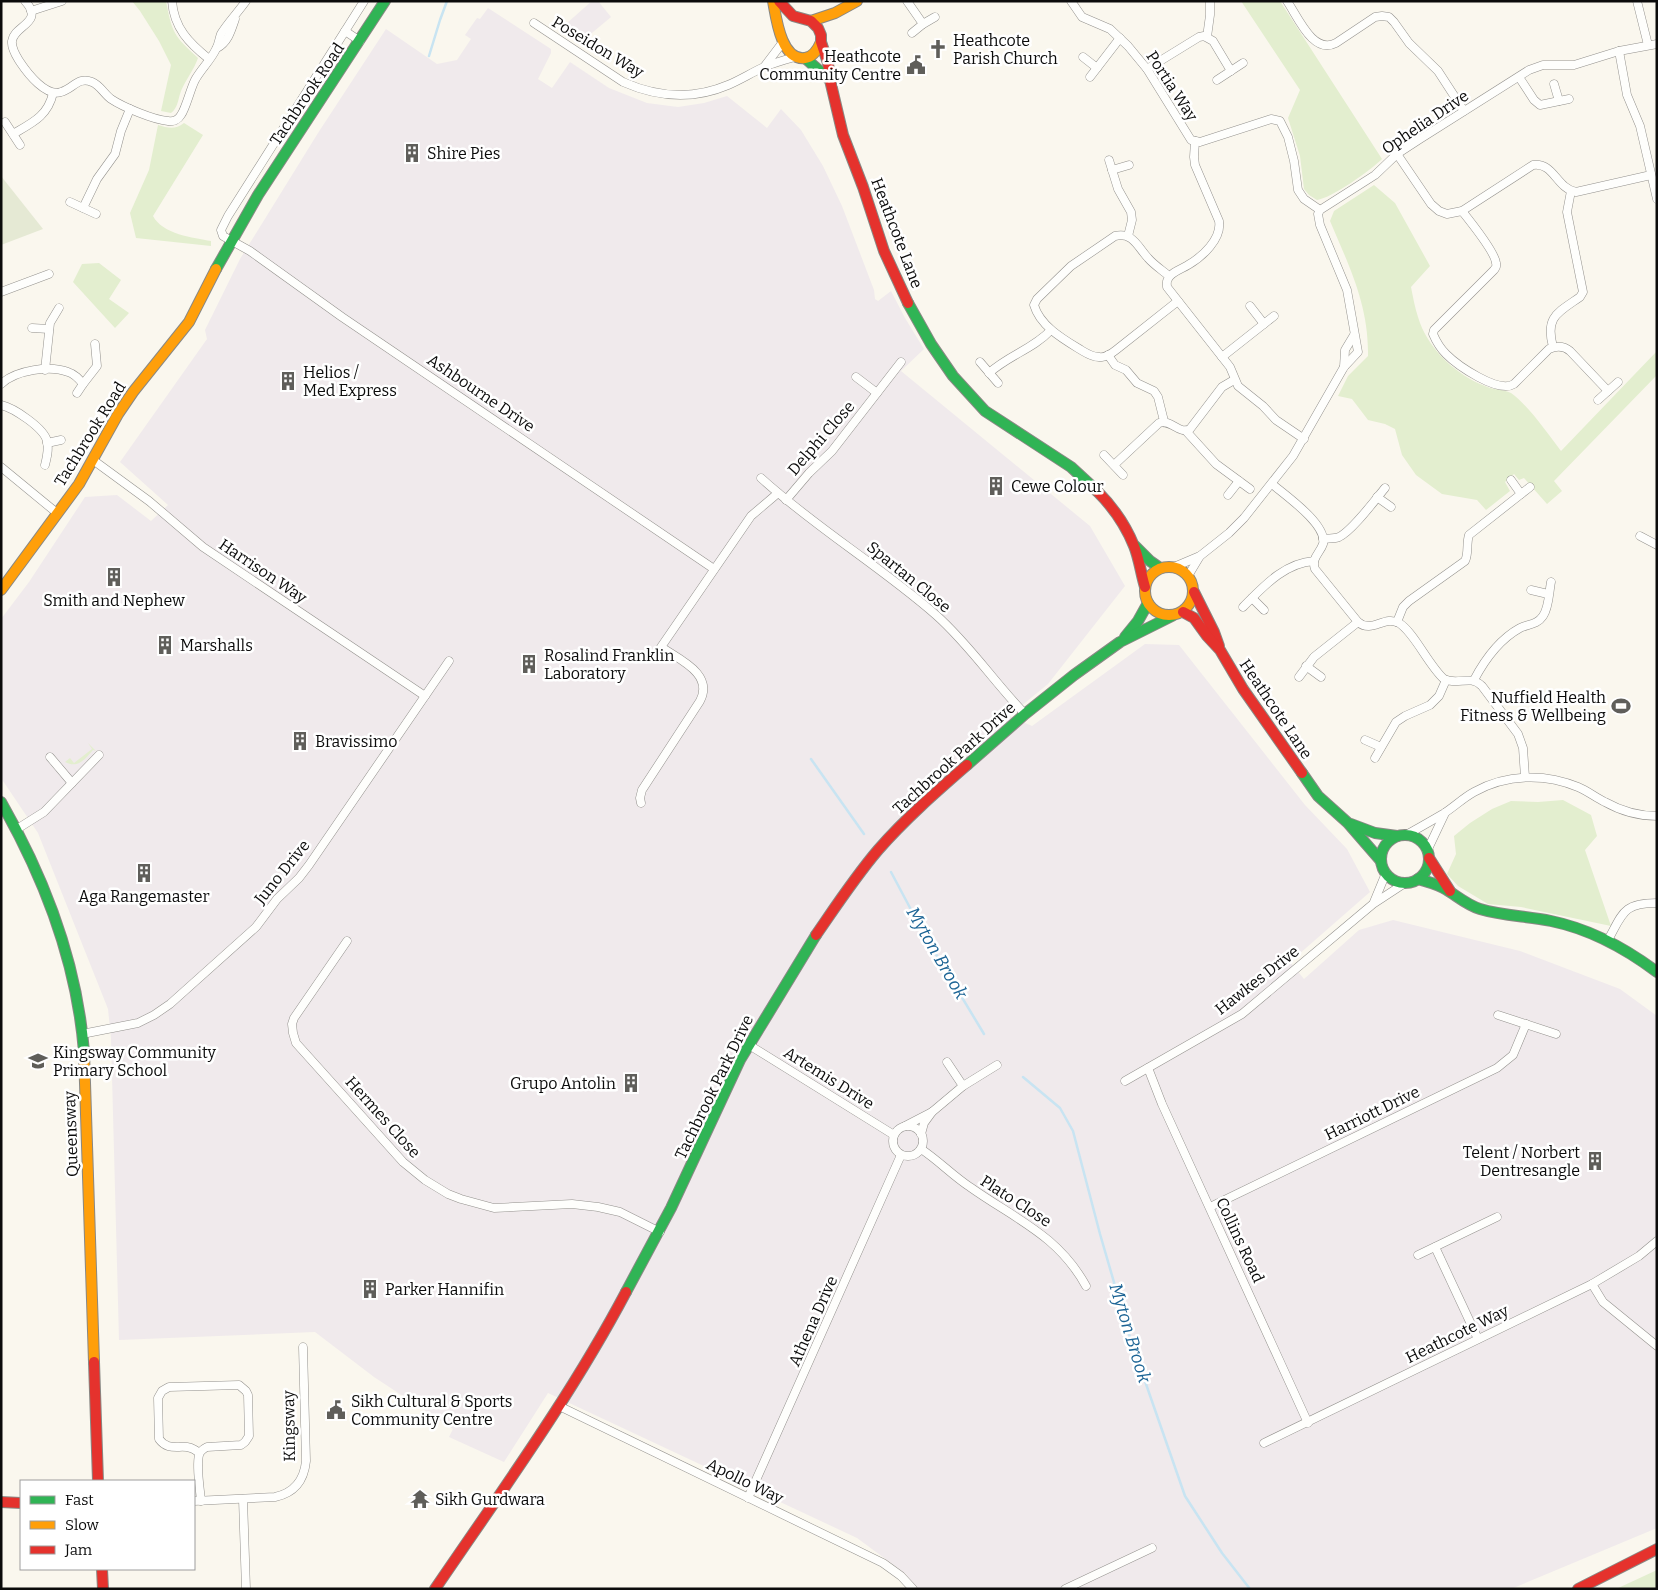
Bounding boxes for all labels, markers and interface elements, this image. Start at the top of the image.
street label: Poseidon Way [549,12,648,82]
place label: Heathcote Parish Church [953,31,1058,68]
church icon: Heathcote Parish Church [927,38,949,60]
street label: Tachbrook Road [266,39,349,149]
place label: Heathcote Community Centre [759,47,901,84]
street label: Portia Way [1142,47,1202,125]
public building icon: Heathcote Community Centre [905,54,927,76]
street label: Ophelia Drive [1378,86,1472,158]
building icon: Shire Pies [401,142,423,164]
place label: Shire Pies [427,144,501,163]
street label: Heathcote Lane [867,175,927,291]
street label: Ashbourne Drive [424,350,538,436]
place label: Helios / Med Express [303,363,397,400]
building icon: Helios / Med Express [277,370,299,392]
street label: Tachbrook Road [50,378,130,490]
street label: Delphi Close [784,397,858,479]
building icon: Cewe Colour [985,475,1007,497]
place label: Cewe Colour [1011,477,1104,496]
street label: Harrison Way [216,535,311,608]
street label: Spartan Close [863,537,955,617]
building icon: Smith and Nephew [103,566,125,588]
place label: Smith and Nephew [43,591,185,610]
building icon: Marshalls [154,634,176,656]
place label: Marshalls [180,636,253,655]
place label: Rosalind Franklin Laboratory [544,646,674,683]
building icon: Rosalind Franklin Laboratory [518,653,540,675]
street label: Heathcote Lane [1236,655,1316,763]
place label: Nuffield Health Fitness & Wellbeing [1460,688,1606,725]
sports icon: Nuffield Health Fitness & Wellbeing [1610,695,1632,717]
street label: Tachbrook Park Drive [889,698,1019,818]
building icon: Bravissimo [289,730,311,752]
place label: Bravissimo [315,732,398,751]
street label: Juno Drive [250,836,314,909]
building icon: Aga Rangemaster [133,862,155,884]
place label: Aga Rangemaster [78,887,210,906]
water label: Myton Brook [902,903,972,1003]
street label: Hawkes Drive [1211,941,1303,1019]
street label: Tachbrook Park Drive [671,1012,757,1162]
place label: Kingsway Community Primary School [53,1043,217,1080]
street label: Artemis Drive [780,1043,878,1113]
school or university icon: Kingsway Community Primary School [27,1050,49,1072]
street label: Hermes Close [341,1072,425,1162]
building icon: Grupo Antolin [620,1072,642,1094]
place label: Grupo Antolin [510,1074,616,1093]
street label: Harriott Drive [1321,1082,1423,1144]
street label: Queensway [60,1090,82,1177]
place label: Telent / Norbert Dentresangle [1463,1143,1580,1180]
building icon: Telent / Norbert Dentresangle [1584,1150,1606,1172]
street label: Plato Close [977,1171,1055,1231]
street label: Collins Road [1212,1194,1268,1286]
street label: Athena Drive [785,1273,841,1369]
building icon: Parker Hannifin [359,1278,381,1300]
place label: Parker Hannifin [385,1280,504,1299]
water label: Myton Brook [1104,1281,1156,1386]
street label: Heathcote Way [1403,1301,1512,1367]
street label: Kingsway [279,1390,299,1462]
place label: Sikh Cultural & Sports Community Centre [351,1392,512,1429]
public building icon: Sikh Cultural & Sports Community Centre [325,1399,347,1421]
street label: Apollo Way [703,1454,787,1508]
legend [20,1480,195,1570]
temple icon: Sikh Gurdwara [409,1488,431,1510]
place label: Sikh Gurdwara [435,1490,545,1509]
text: Fast [65,1491,94,1509]
text: Slow [65,1516,100,1534]
text: Jam [64,1541,93,1559]

